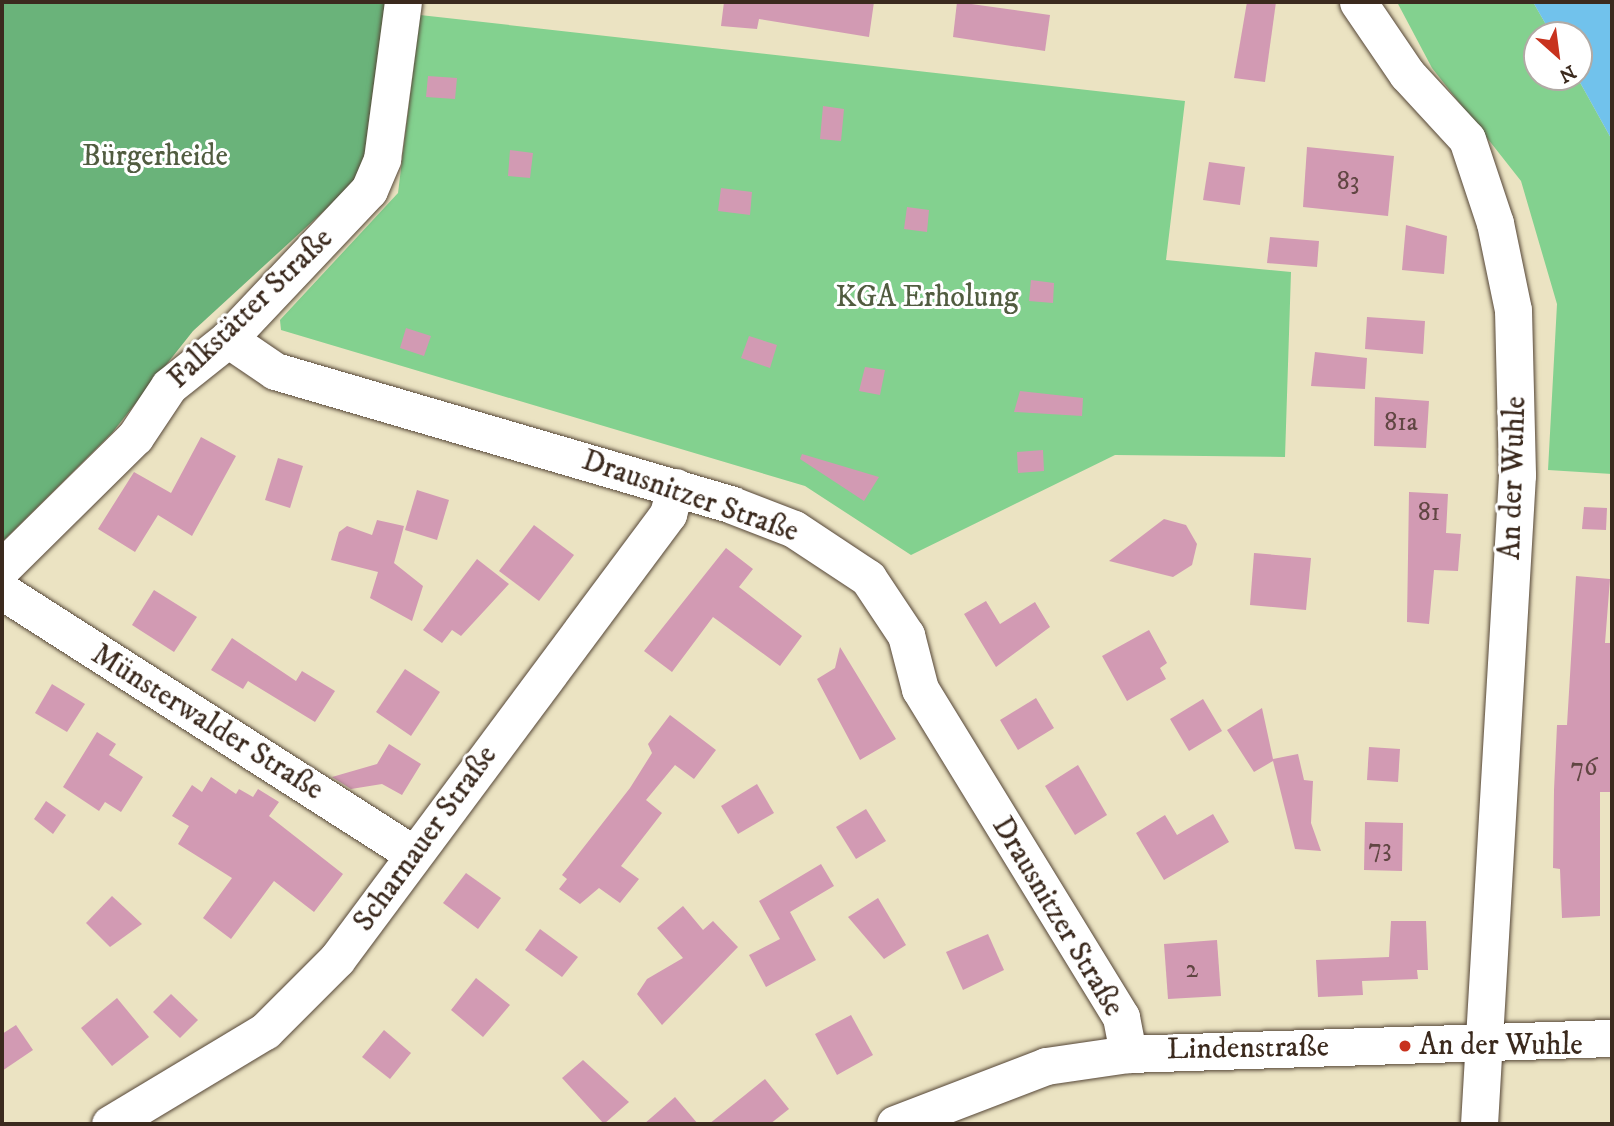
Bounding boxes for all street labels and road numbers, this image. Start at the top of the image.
street label: Falkstätter Straße [161,221,341,397]
street label: An der Wuhle [1493,396,1535,560]
street label: Drausnitzer Straße [577,443,803,551]
street label: Münsterwalder Straße [84,637,330,809]
street label: Scharnauer Straße [346,739,506,939]
street label: Drausnitzer Straße [983,811,1131,1023]
street label: Lindenstraße [1167,1030,1329,1068]

